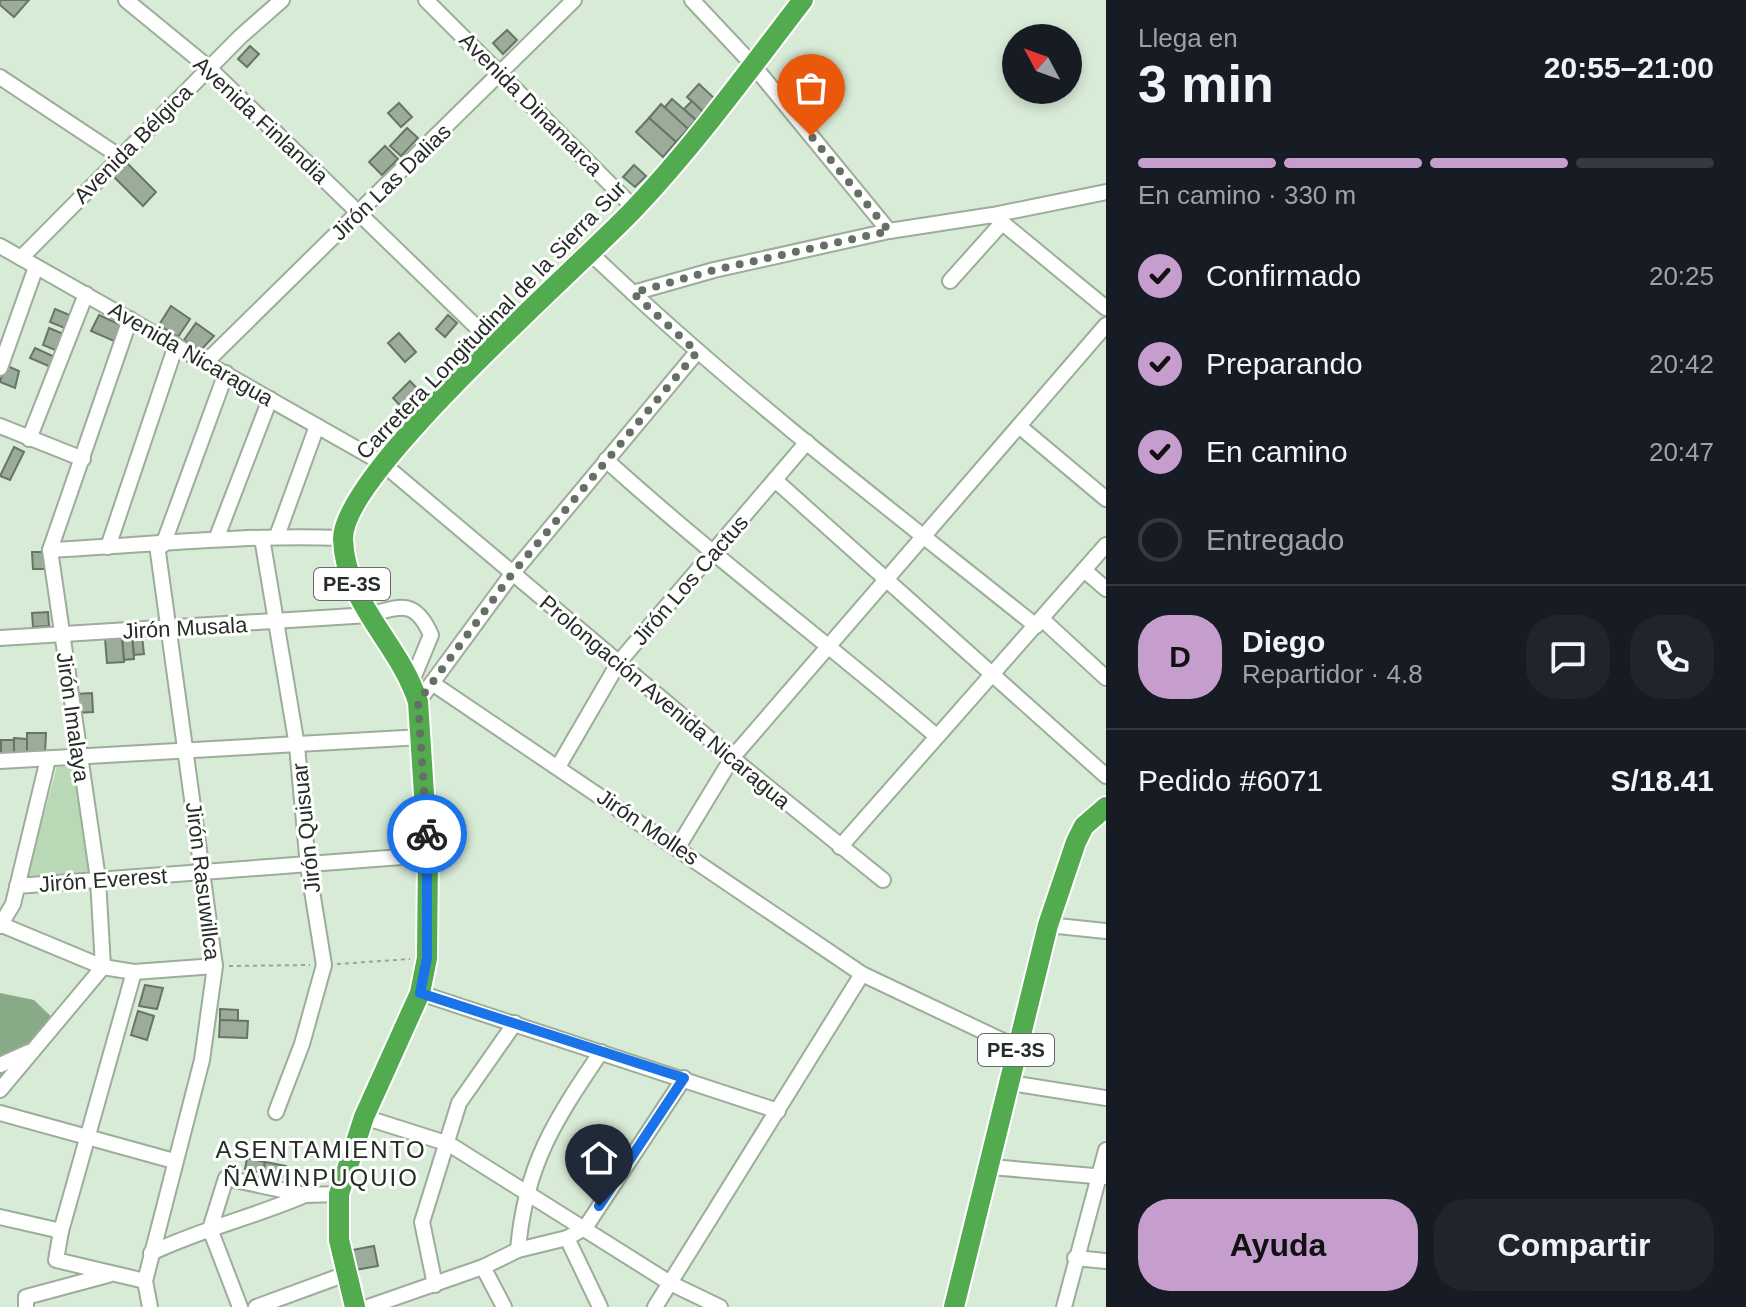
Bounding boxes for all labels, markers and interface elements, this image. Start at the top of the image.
text: Llega en [1138,23,1238,53]
north arrow [1002,24,1082,104]
map controls [1002,24,1082,104]
street label: Avenida Dinamarca [454,27,608,181]
street label: Avenida Finlandia [189,51,334,189]
text: 20:55–21:00 [1544,51,1714,84]
pin [777,54,845,136]
text: 3 min [1138,55,1274,113]
icon: bag [789,66,833,110]
street label: Avenida Bélgica [69,79,198,208]
street label: Jirón Las Dalias [326,119,456,245]
street label: Carretera Longitudinal de la Sierra Sur [351,176,631,464]
text: En camino · 330 m [1138,180,1356,210]
icon: check [1138,254,1182,298]
text: Confirmado [1206,259,1361,292]
text: 20:25 [1649,261,1714,291]
street label: Avenida Nicaragua [104,297,278,412]
icon: check [1138,342,1182,386]
text: Preparando [1206,347,1363,380]
text: 20:42 [1649,349,1714,379]
icon: check [1138,430,1182,474]
text: En camino [1206,435,1348,468]
text: 20:47 [1649,437,1714,467]
street label: Jirón Los Cactus [627,510,753,650]
text: Entregado [1206,523,1344,556]
road number: PE-3S [314,568,390,600]
street label: Prolongación Avenida Nicaragua [535,590,796,815]
street label: Jirón Musala [122,612,249,644]
button: chat [1526,615,1610,699]
button: phone [1630,615,1714,699]
text: Diego [1242,625,1325,658]
text: D [1169,640,1191,673]
street label: Jirón Imalaya [52,650,95,784]
text: Repartidor · 4.8 [1242,659,1423,689]
street label: Jirón Quisuar [287,762,325,894]
text: Pedido #6071 [1138,764,1323,797]
text: S/18.41 [1611,764,1714,797]
street label: Jirón Molles [592,784,704,870]
courier [387,794,467,874]
street label: Jirón Rasuwillca [181,801,225,962]
icon: bike [405,812,449,856]
street label: Jirón Everest [38,863,168,897]
road number: PE-3S [978,1034,1054,1066]
pin [565,1124,633,1206]
district label: ASENTAMIENTO ÑAWINPUQUIO [215,1136,427,1191]
icon: home [577,1136,621,1180]
button: Ayuda [1138,1199,1418,1291]
button: Compartir [1434,1199,1714,1291]

